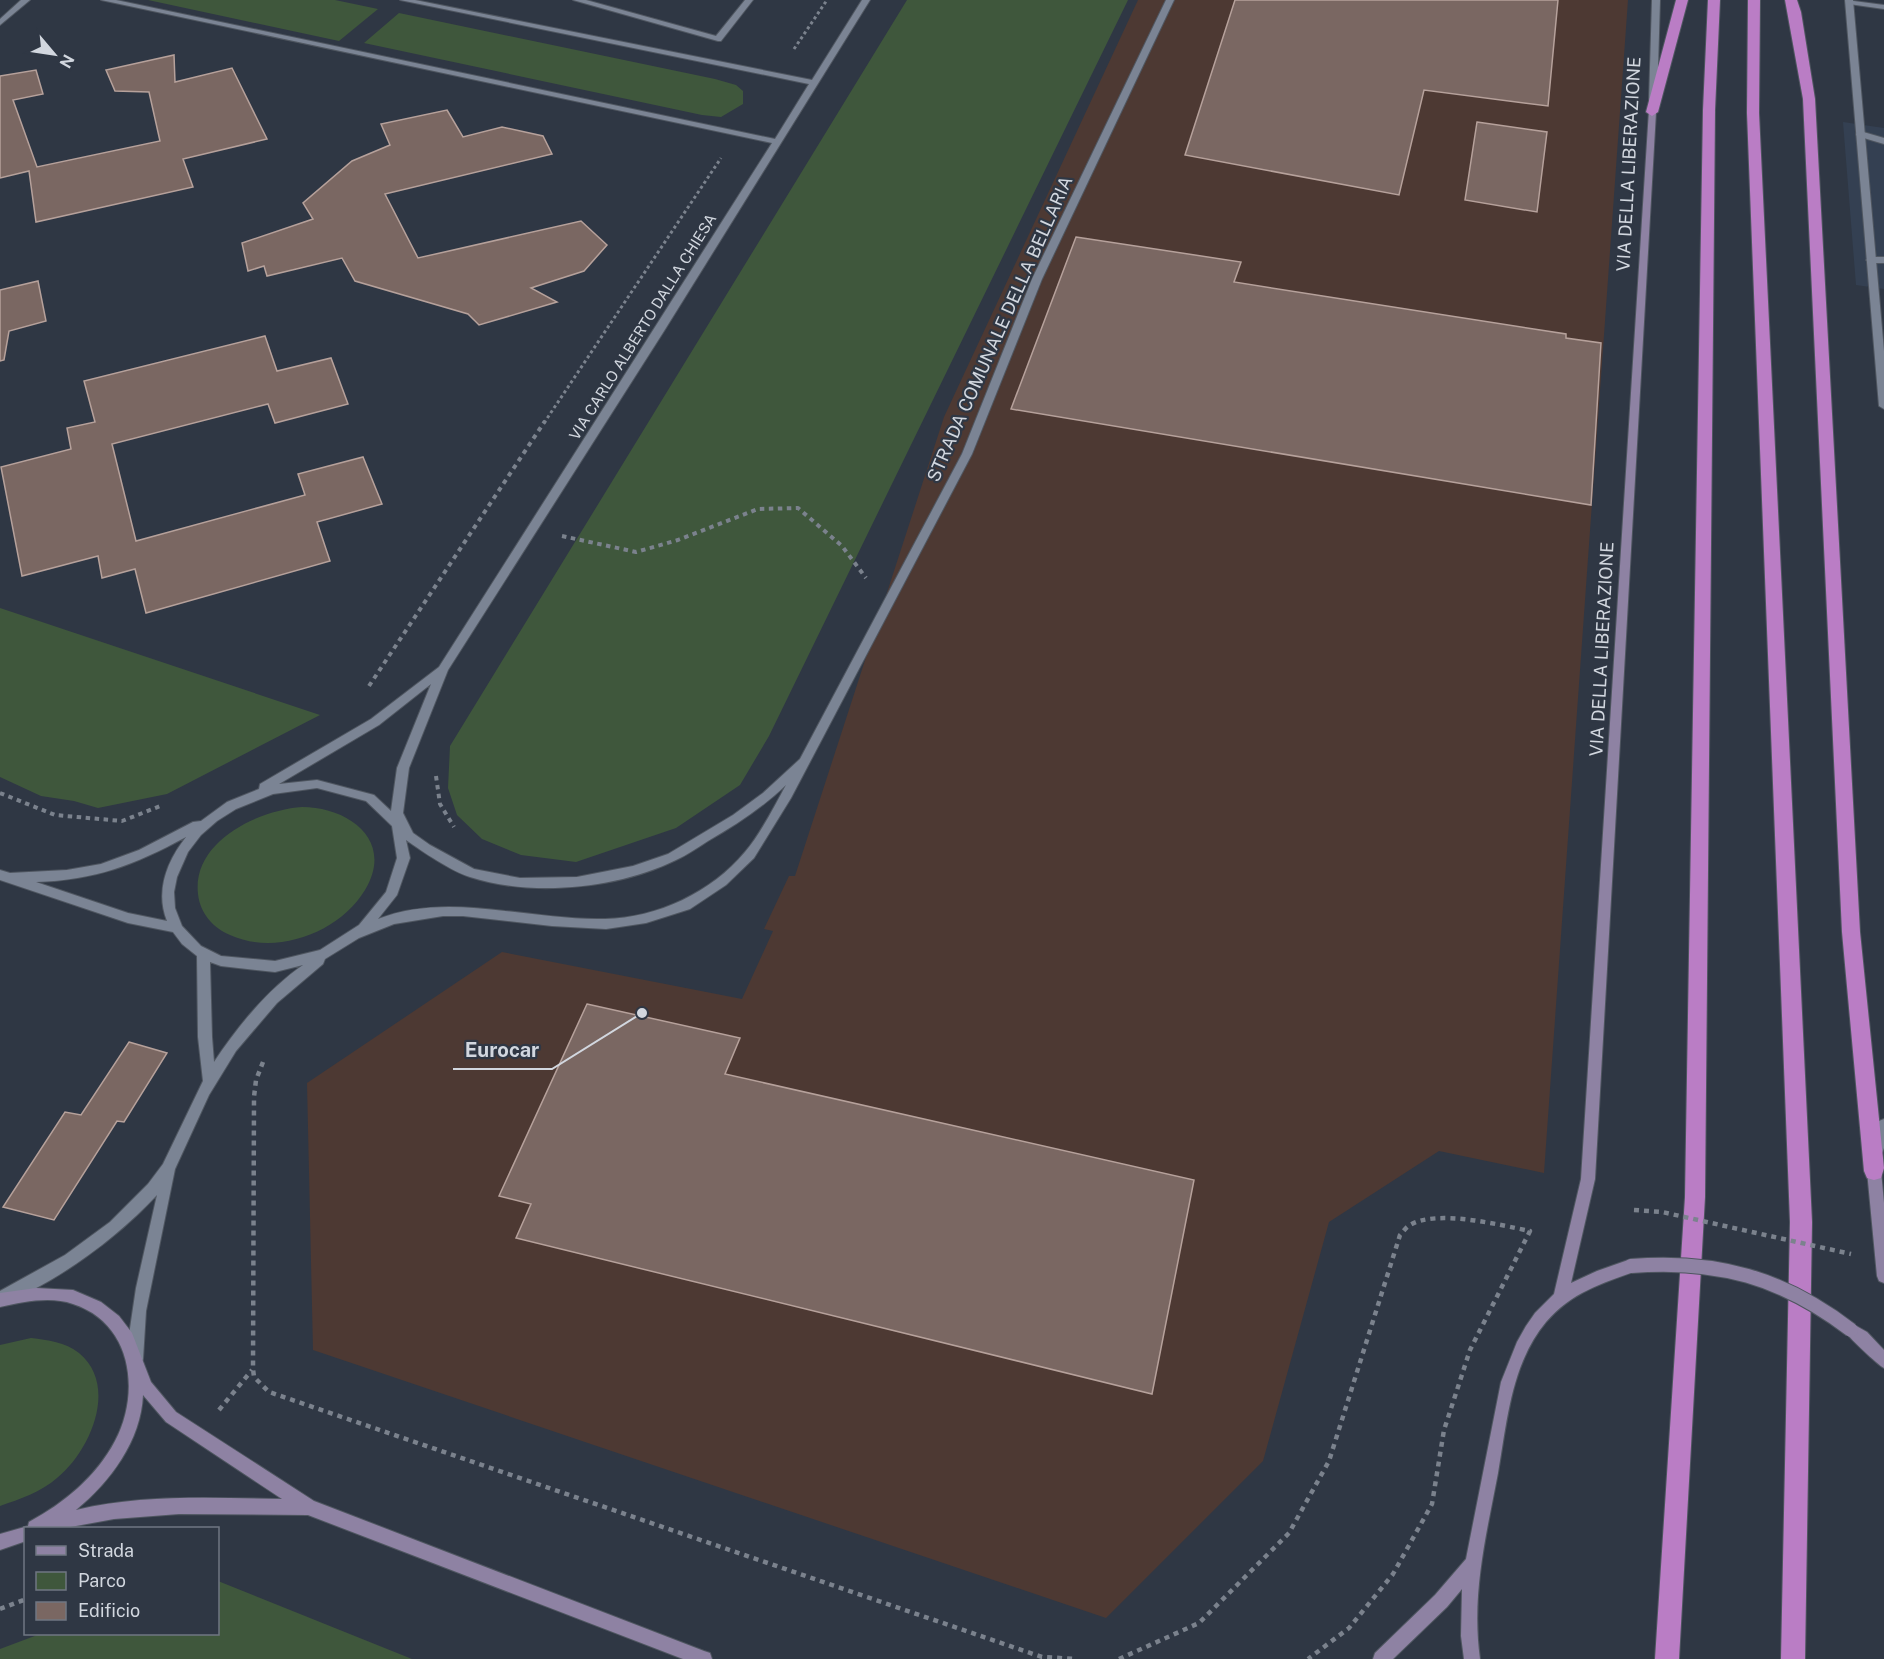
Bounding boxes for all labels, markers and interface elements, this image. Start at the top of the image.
north arrow [24,24,84,84]
text: N [55,51,78,71]
street label: VIA DELLA LIBERAZIONE [1612,56,1645,272]
street label: STRADA COMUNALE DELLA BELLARIA [922,173,1077,485]
street label: VIA CARLO ALBERTO DALLA CHIESA [566,210,720,443]
street label: VIA DELLA LIBERAZIONE [1585,541,1618,757]
callout: Eurocar [453,1031,552,1069]
text: Eurocar [465,1038,539,1062]
legend [24,1527,219,1635]
text: Strada [78,1540,134,1561]
text: Parco [78,1570,126,1591]
text: Edificio [78,1600,140,1621]

